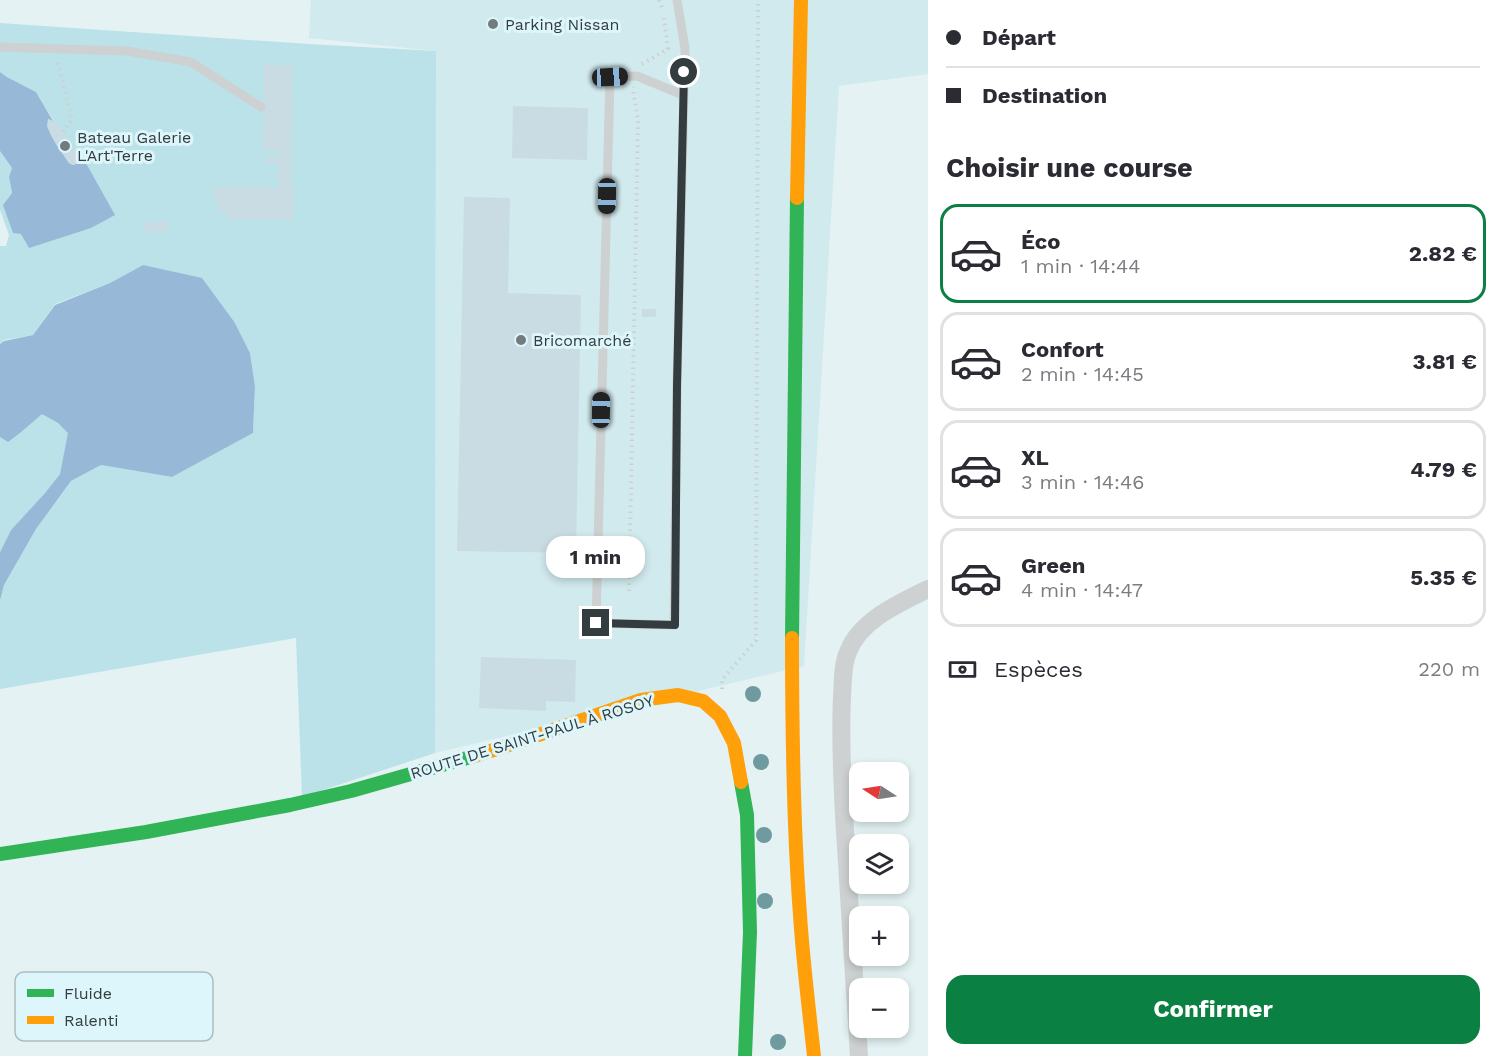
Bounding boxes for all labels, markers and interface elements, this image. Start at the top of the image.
place label: Parking Nissan [505,15,619,34]
marker: Parking Nissan [486,17,500,31]
text: Départ [982,25,1056,50]
route start [670,58,697,85]
car [592,67,628,87]
text: Destination [982,83,1107,108]
place label: Bateau Galerie L'Art'Terre [77,128,191,165]
marker: Bateau Galerie L'Art'Terre [58,139,72,153]
text: Choisir une course [946,152,1193,184]
car [598,178,616,214]
icon: car [949,227,1003,281]
text: Éco [1021,229,1060,254]
text: 2.82 € [1409,241,1477,266]
text: 1 min · 14:44 [1021,254,1141,278]
place label: Bricomarché [533,331,631,350]
marker: Bricomarché [514,333,528,347]
icon: car [949,335,1003,389]
text: Confort [1021,337,1104,362]
text: 3.81 € [1413,349,1477,374]
text: 2 min · 14:45 [1021,362,1144,386]
car [592,392,610,428]
icon: car [949,443,1003,497]
text: XL [1021,445,1049,470]
text: 4.79 € [1410,457,1477,482]
text: 3 min · 14:46 [1021,470,1144,494]
callout: 1 min [546,536,646,578]
text: 1 min [570,545,621,569]
icon: car [949,551,1003,605]
text: Green [1021,553,1085,578]
text: 5.35 € [1410,565,1477,590]
text: 4 min · 14:47 [1021,578,1143,602]
route end [582,609,609,636]
icon: cash [946,653,979,686]
text: Espèces [994,657,1083,682]
text: 220 m [1418,657,1480,681]
street label: ROUTE DE SAINT-PAUL À ROSOY [408,691,656,783]
north arrow [849,762,909,822]
map controls [849,762,909,1038]
button: layers [849,834,909,894]
button: + [849,906,909,966]
legend [15,972,213,1041]
button: Confirmer [946,975,1480,1044]
button: − [849,978,909,1038]
text: Fluide [64,984,112,1003]
text: Ralenti [64,1011,119,1030]

